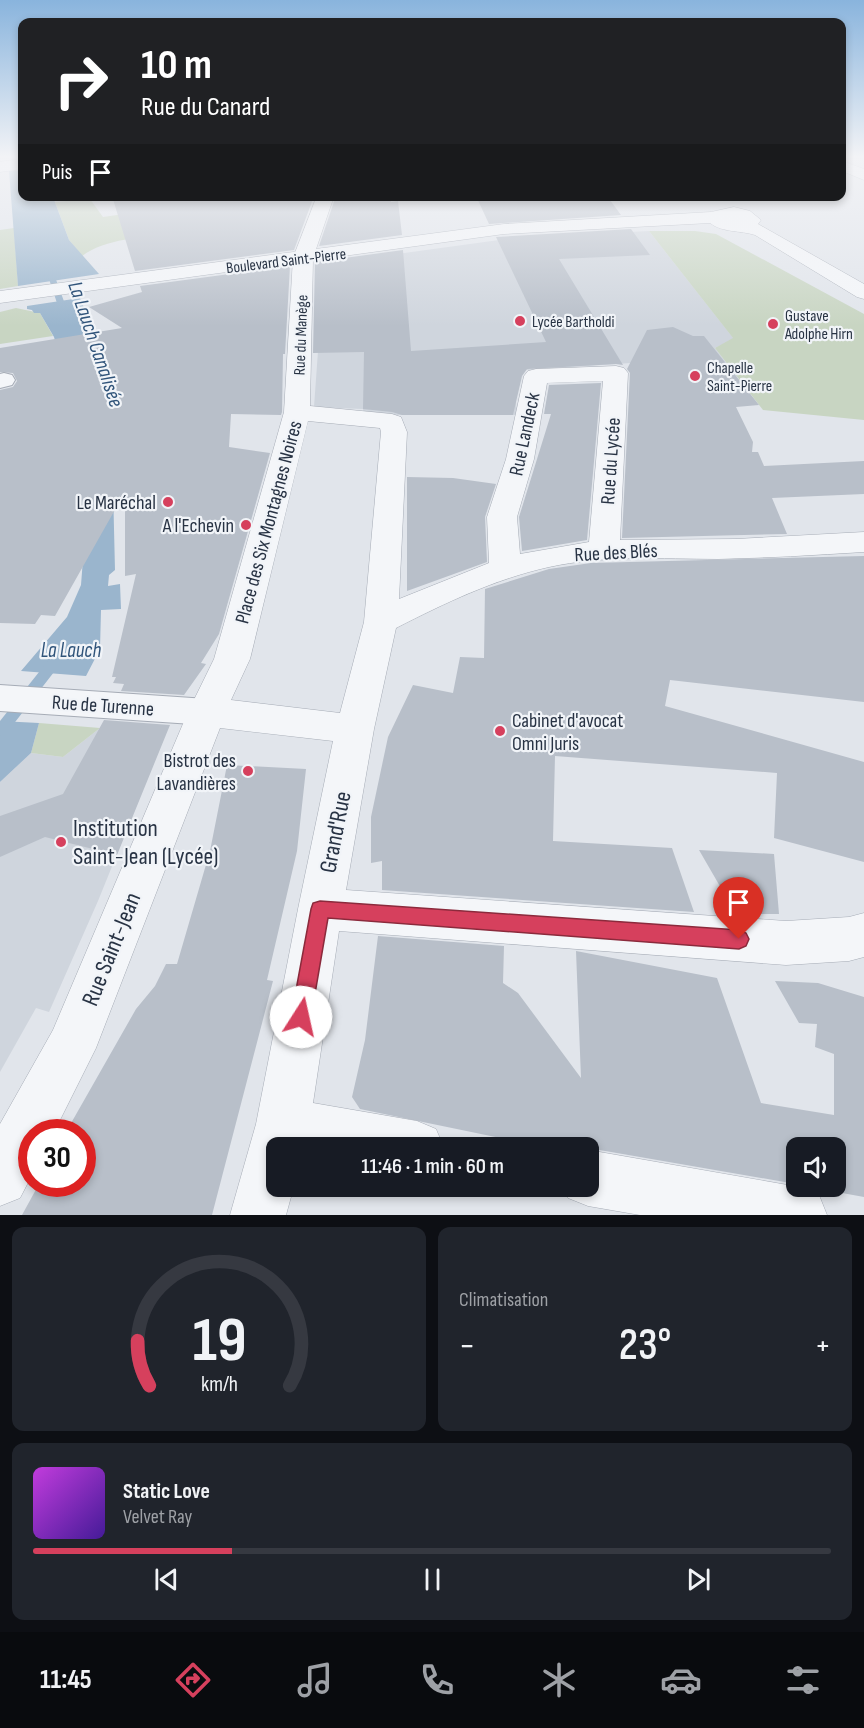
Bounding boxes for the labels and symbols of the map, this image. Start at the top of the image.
street label: Boulevard Saint-Pierre [225,245,347,278]
water label: La Lauch Canalisée [62,278,129,410]
street label: Rue du Manège [291,294,312,376]
place label: Gustave Adolphe Hirn [784,307,853,344]
place label: Lycée Bartholdi [532,313,614,332]
marker: Lycée Bartholdi [513,314,527,328]
marker: Gustave Adolphe Hirn [766,317,780,331]
place label: Chapelle Saint-Pierre [707,359,772,396]
marker: Chapelle Saint-Pierre [688,369,702,383]
street label: Rue Landeck [504,390,546,478]
street label: Rue du Lycée [596,417,626,505]
street label: Place des Six Montagnes Noires [230,418,308,626]
place label: Le Maréchal [77,491,156,515]
marker: Le Maréchal [161,495,175,509]
place label: A l'Echevin [162,514,234,538]
marker: A l'Echevin [239,518,253,532]
street label: Rue des Blés [574,539,658,567]
water label: La Lauch [41,638,102,663]
street label: Rue de Turenne [51,690,155,722]
place label: Cabinet d'avocat Omni Juris [512,709,623,756]
marker: Cabinet d'avocat Omni Juris [493,724,507,738]
place label: Bistrot des Lavandières [157,749,236,796]
marker: Bistrot des Lavandières [241,764,255,778]
street label: Grand'Rue [313,789,358,875]
place label: Institution Saint-Jean (Lycée) [73,814,218,871]
marker: Institution Saint-Jean (Lycée) [54,835,68,849]
pin [713,877,764,939]
street label: Rue Saint-Jean [76,888,147,1010]
position arrow [269,985,333,1049]
speed limit sign: 30 [18,1119,96,1197]

